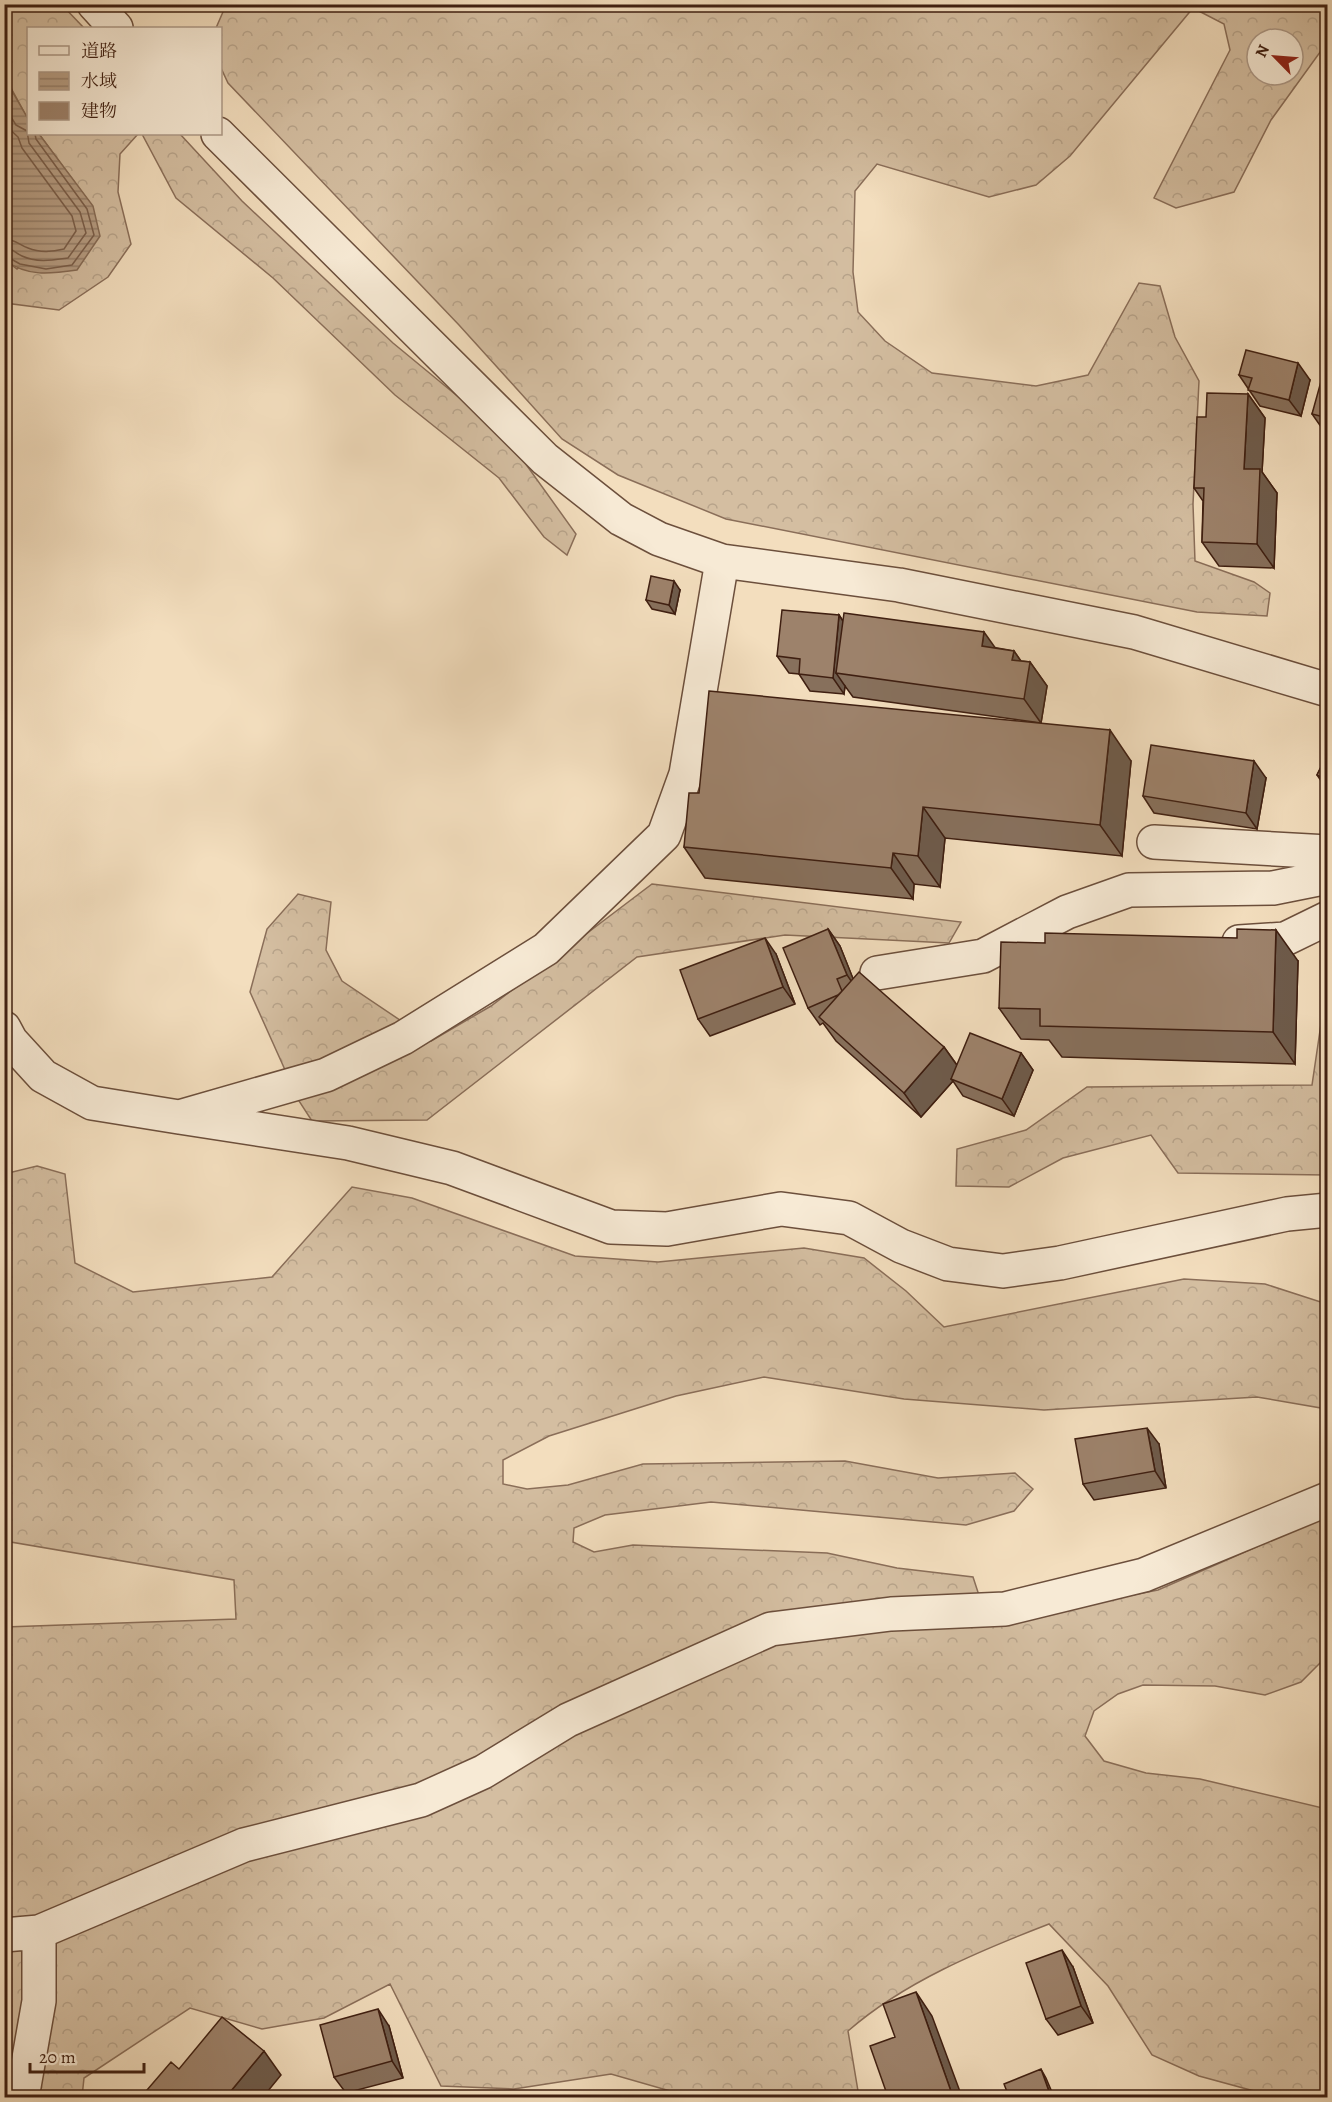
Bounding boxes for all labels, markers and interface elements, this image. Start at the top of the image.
legend [27,27,222,135]
north arrow [1245,27,1305,87]
text: 道路 [81,39,117,63]
text: N [1250,41,1275,61]
text: 水域 [81,69,117,93]
text: 建物 [81,99,117,123]
scale bar [30,2036,144,2074]
text: 20 m [39,2045,76,2069]

